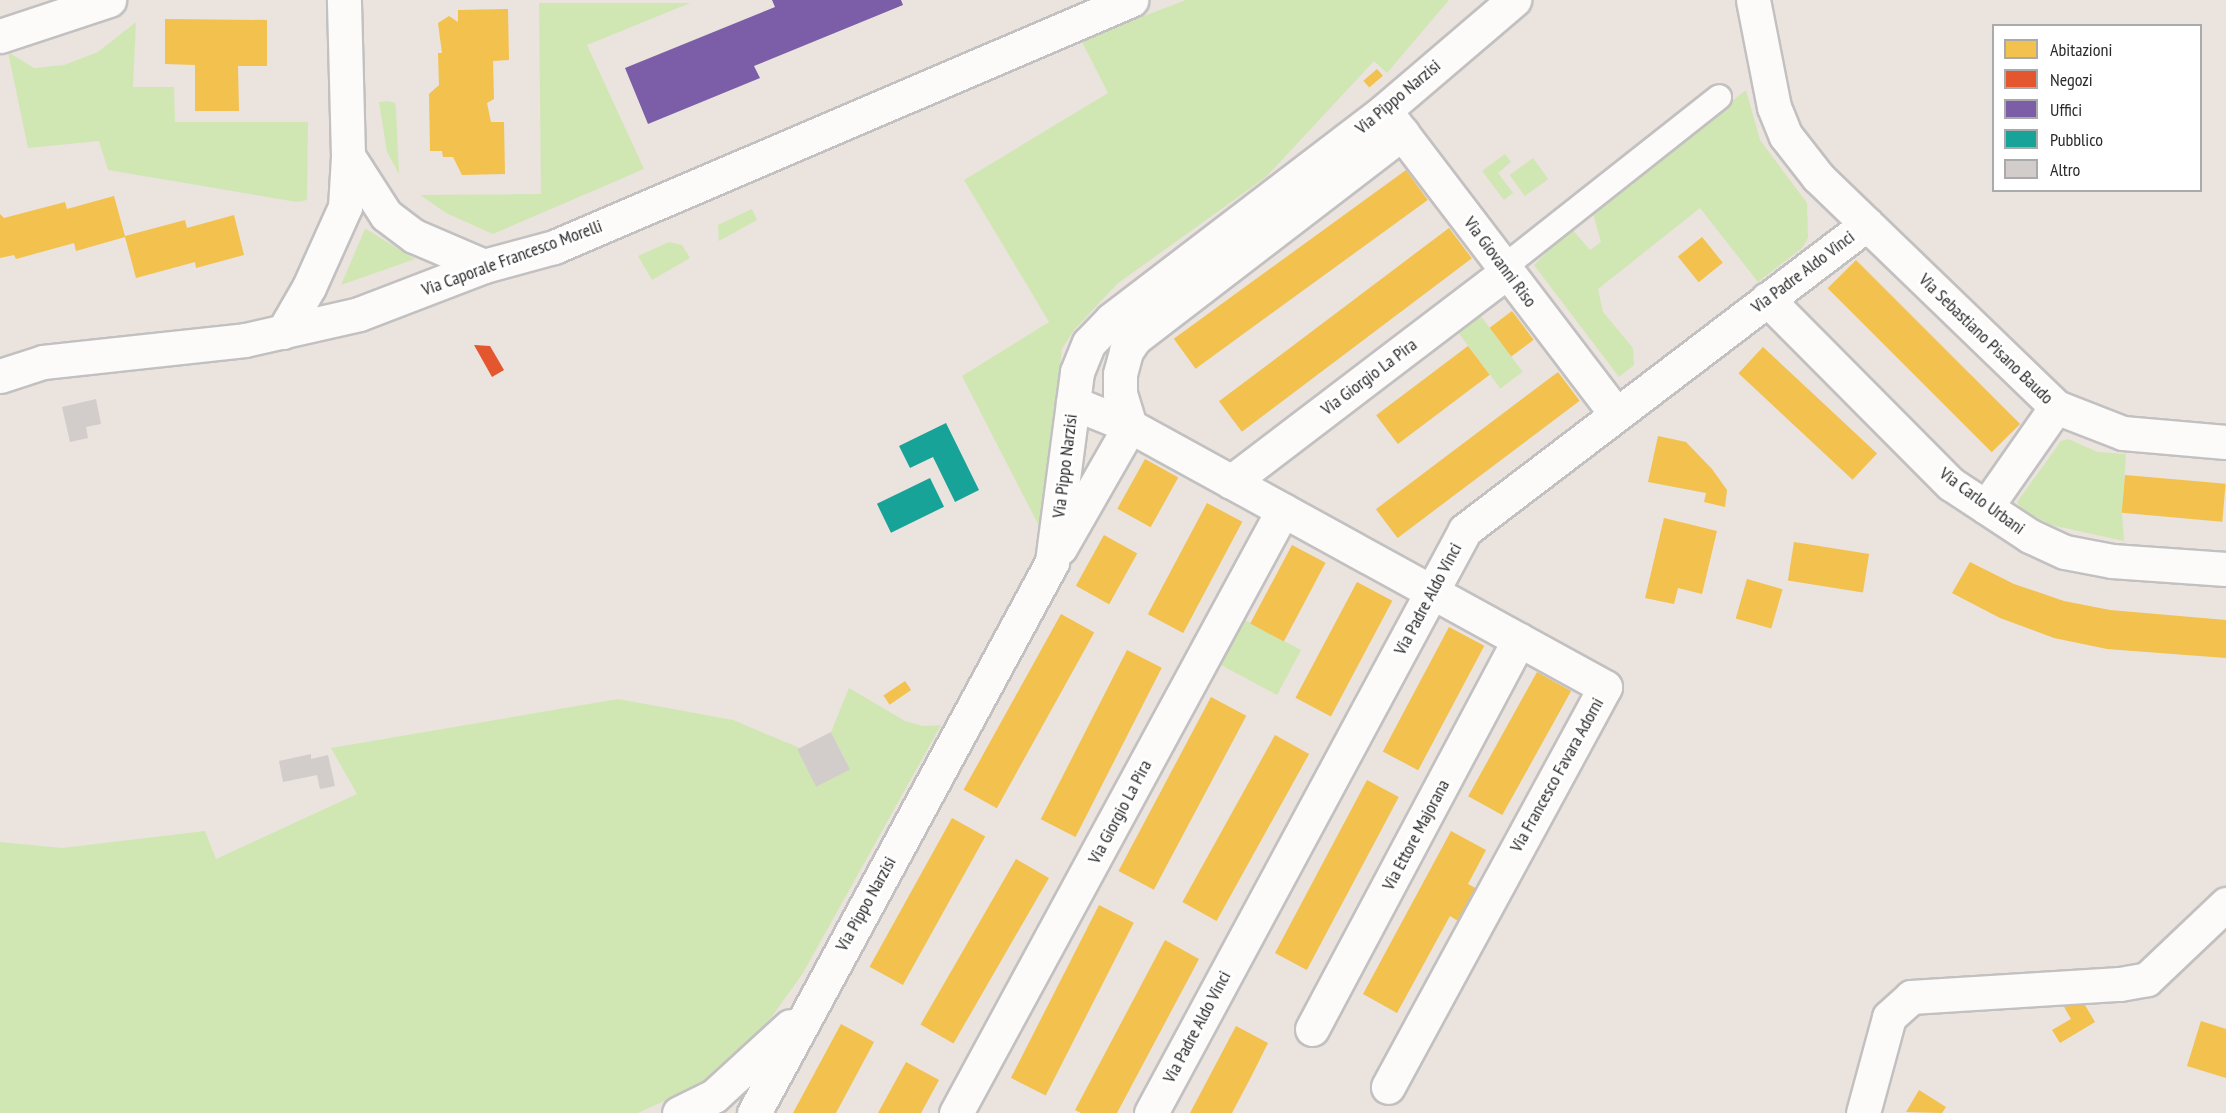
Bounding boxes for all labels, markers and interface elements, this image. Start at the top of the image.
legend [1992,24,2202,192]
text: Abitazioni [2050,38,2112,61]
street label: Via Pippo Narzisi [1351,55,1445,139]
text: Negozi [2050,68,2093,91]
text: Uffici [2050,98,2082,121]
text: Pubblico [2050,128,2103,151]
text: Altro [2050,158,2080,181]
street label: Via Giovanni Riso [1459,212,1541,312]
street label: Via Caporale Francesco Morelli [419,215,605,301]
street label: Via Padre Aldo Vinci [1747,226,1859,318]
street label: Via Sebastiano Pisano Baudo [1914,269,2058,409]
street label: Via Giorgio La Pira [1317,334,1421,420]
street label: Via Pippo Narzisi [1048,413,1082,519]
street label: Via Carlo Urbani [1935,463,2029,539]
street label: Via Padre Aldo Vinci [1389,539,1467,659]
street label: Via Francesco Favara Adorni [1505,694,1609,856]
street label: Via Giorgio La Pira [1084,756,1156,868]
street label: Via Ettore Majorana [1378,776,1454,894]
street label: Via Pippo Narzisi [831,853,901,955]
street label: Via Padre Aldo Vinci [1158,967,1236,1087]

